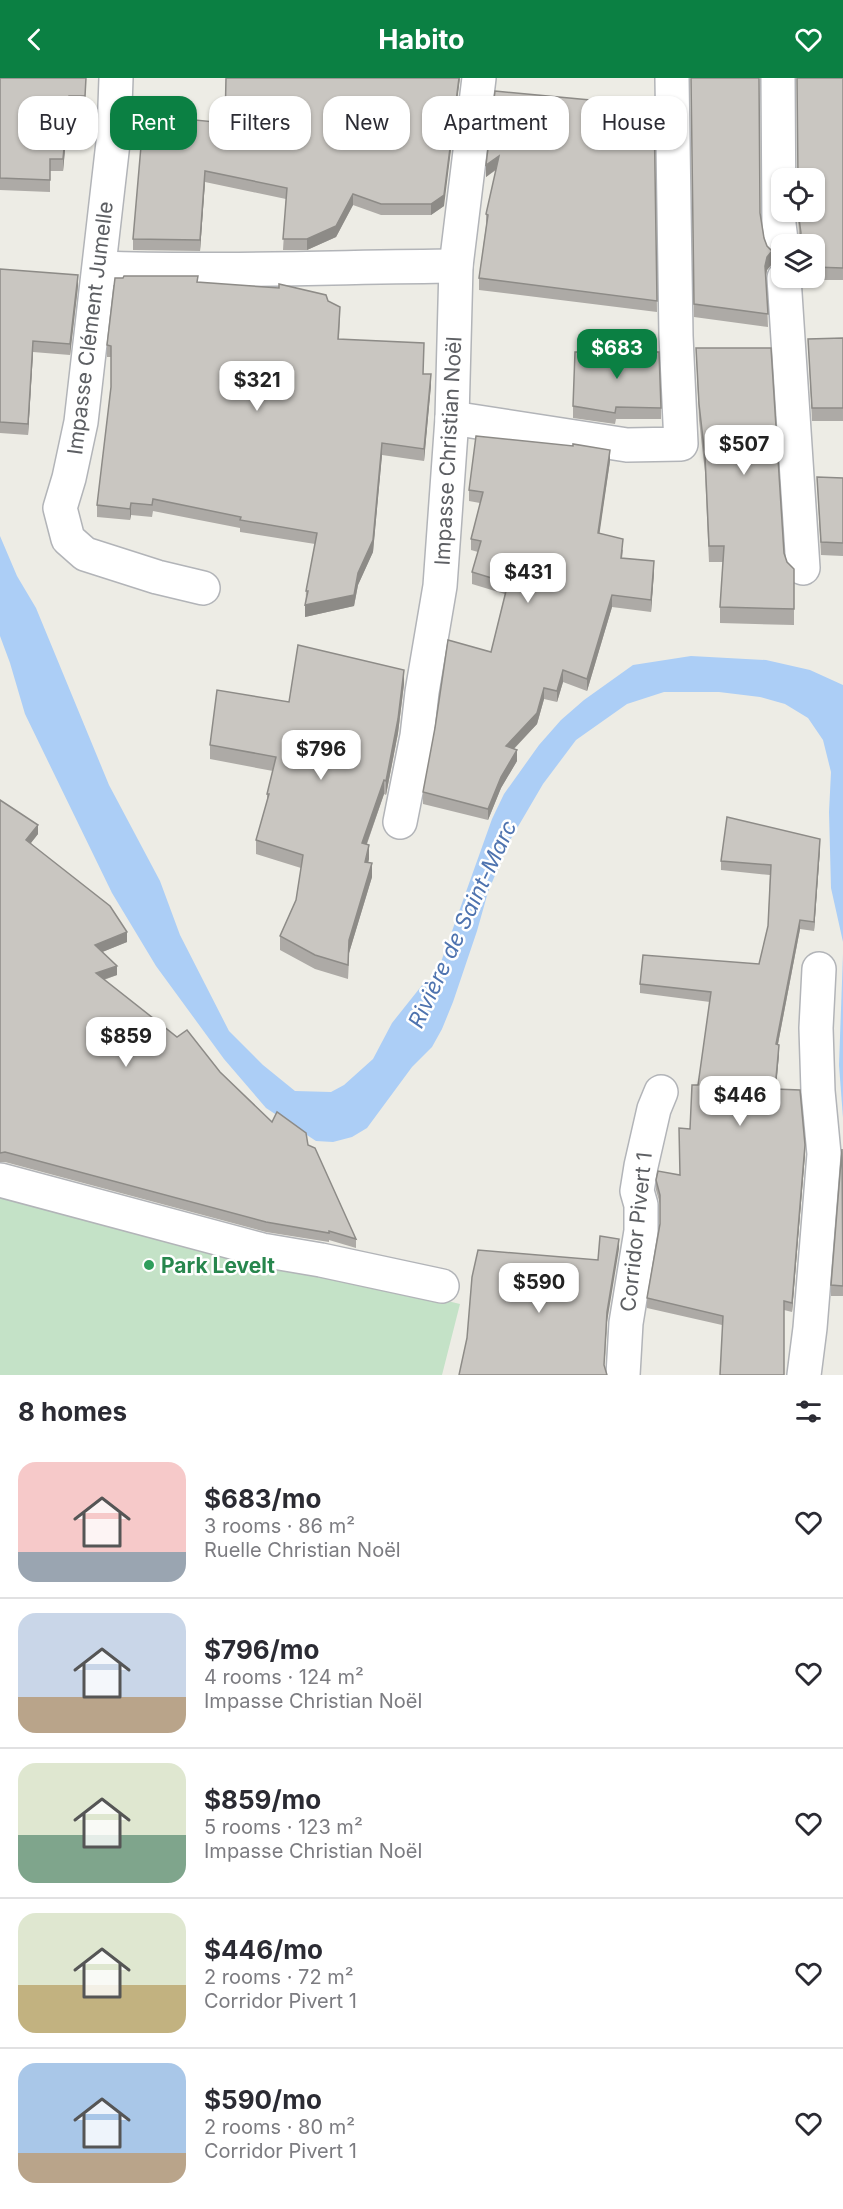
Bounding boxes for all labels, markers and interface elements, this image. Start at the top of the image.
icon: back [18,23,51,56]
text: Habito [378,23,465,56]
icon: heart [792,23,825,56]
chip: Buy [18,96,98,150]
chip: Rent [110,96,197,150]
chip: Filters [209,96,311,150]
chip: New [323,96,410,150]
chip: Apartment [422,96,569,150]
chip: House [581,96,687,150]
map controls [771,168,825,288]
button: locate [771,168,825,222]
street label: Impasse Clément Jumelle [62,200,118,456]
button: layers [771,234,825,288]
pin: $683 [581,329,653,380]
street label: Impasse Christian Noël [430,336,466,566]
text: $683 [591,336,643,360]
pin: $321 [221,361,293,412]
text: $321 [233,368,281,392]
pin: $507 [708,425,780,476]
text: $507 [719,432,769,456]
pin: $431 [492,553,564,604]
text: $431 [504,560,552,584]
pin: $796 [285,730,357,781]
text: $796 [296,737,346,761]
water label: Rivière de Saint-Marc [403,816,521,1032]
pin: $859 [90,1017,162,1068]
text: $859 [100,1024,152,1048]
pin: $446 [704,1076,776,1127]
text: $446 [713,1083,767,1107]
street label: Corridor Pivert 1 [615,1151,657,1313]
place label: Park Levelt [161,1253,275,1278]
marker: Park Levelt [142,1258,156,1272]
pin: $590 [503,1263,575,1314]
text: $590 [513,1270,565,1294]
icon: filters [792,1395,825,1428]
text: 8 homes [18,1396,127,1427]
text: $683/mo [204,1483,321,1514]
icon: home [66,1486,138,1558]
icon: heart [792,1506,825,1539]
text: 3 rooms · 86 m² [204,1514,355,1538]
text: Ruelle Christian Noël [204,1538,401,1562]
text: $796/mo [204,1634,319,1665]
icon: home [66,1637,138,1709]
icon: heart [792,1657,825,1690]
text: 4 rooms · 124 m² [204,1665,364,1689]
text: Impasse Christian Noël [204,1689,422,1713]
text: $859/mo [204,1784,321,1815]
icon: home [66,1787,138,1859]
icon: heart [792,1807,825,1840]
text: 5 rooms · 123 m² [204,1815,363,1839]
text: Impasse Christian Noël [204,1839,422,1863]
text: $446/mo [204,1934,323,1965]
icon: home [66,1937,138,2009]
icon: heart [792,1957,825,1990]
text: 2 rooms · 72 m² [204,1965,354,1989]
text: Corridor Pivert 1 [204,1989,357,2013]
text: $590/mo [204,2084,322,2115]
icon: home [66,2087,138,2159]
icon: heart [792,2107,825,2140]
text: 2 rooms · 80 m² [204,2115,355,2139]
text: Corridor Pivert 1 [204,2139,357,2163]

